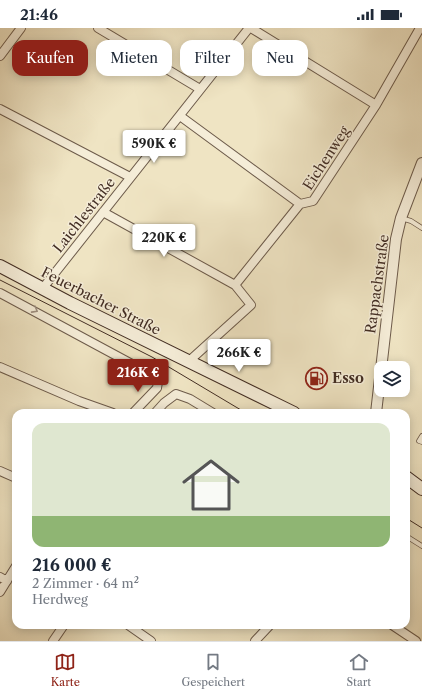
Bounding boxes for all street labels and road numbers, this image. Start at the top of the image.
street label: Eichenweg [299,122,354,193]
street label: Laichlestraße [49,174,119,256]
street label: Rappachstraße [361,233,393,335]
street label: Feuerbacher Straße [38,263,164,339]

